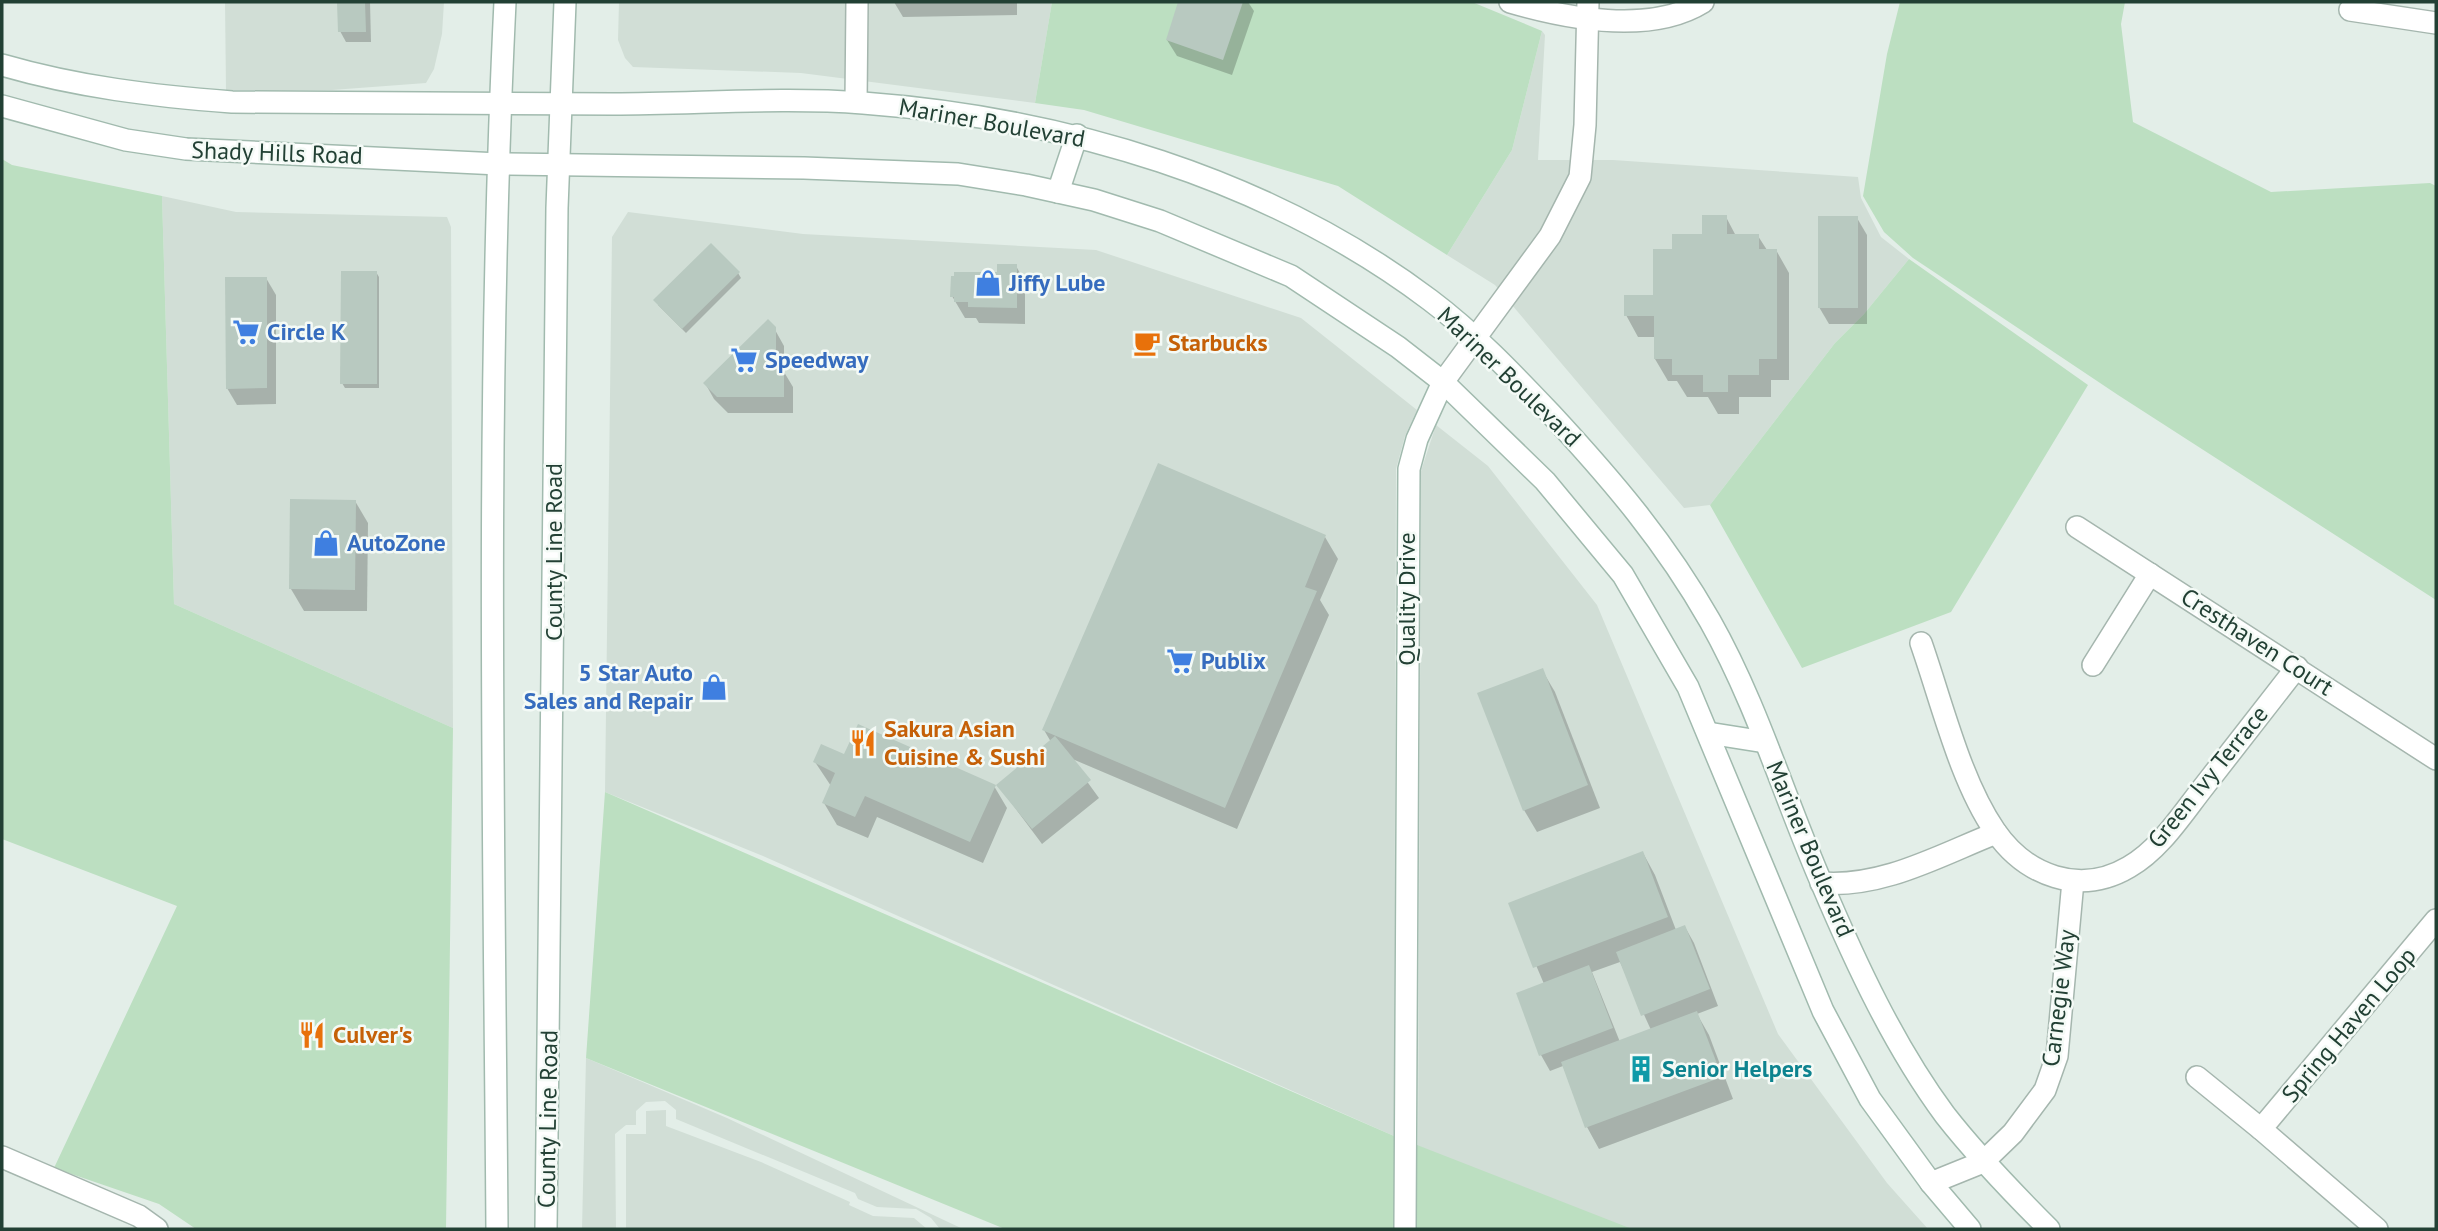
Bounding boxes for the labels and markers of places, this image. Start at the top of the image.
place label: Jiffy Lube [1008,267,1106,298]
shop icon: Jiffy Lube [973,268,1003,298]
place label: Circle K [267,316,346,347]
supermarket icon: Circle K [231,317,261,347]
place label: Starbucks [1168,327,1268,358]
cafe icon: Starbucks [1132,328,1162,358]
place label: Speedway [765,344,869,375]
supermarket icon: Speedway [729,345,759,375]
place label: AutoZone [347,527,446,558]
shop icon: AutoZone [311,528,341,558]
place label: Publix [1201,645,1266,676]
supermarket icon: Publix [1165,646,1195,676]
place label: 5 Star Auto Sales and Repair [524,657,694,716]
shop icon: 5 Star Auto Sales and Repair [699,672,729,702]
place label: Sakura Asian Cuisine & Sushi [884,713,1045,772]
restaurant icon: Sakura Asian Cuisine & Sushi [848,728,878,758]
place label: Culver's [333,1019,413,1050]
restaurant icon: Culver's [297,1020,327,1050]
place label: Senior Helpers [1662,1053,1812,1084]
building icon: Senior Helpers [1626,1054,1656,1084]

